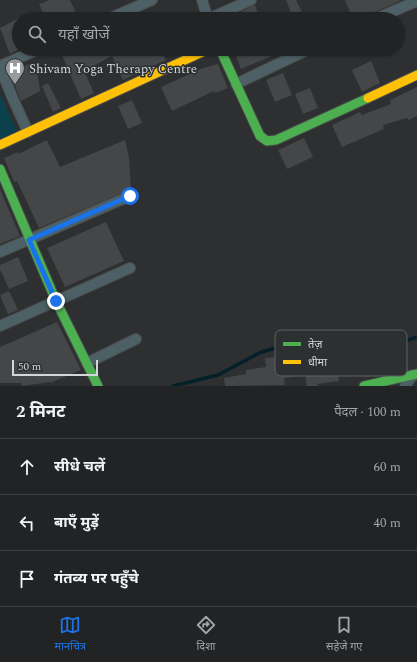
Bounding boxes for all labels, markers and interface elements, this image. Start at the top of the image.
search box [12,12,405,56]
icon: search [26,23,48,45]
text: यहाँ खोजें [58,23,110,46]
hospital icon: Shivam Yoga Therapy Centre [4,57,26,85]
place label: Shivam Yoga Therapy Centre [29,59,197,79]
route start [121,187,139,205]
route end [47,292,65,310]
legend [275,330,407,376]
text: तेज़ [308,336,323,353]
text: धीमा [308,354,327,371]
scale bar [12,358,98,377]
text: 50 m [18,358,41,375]
text: 2 मिनट [16,399,65,425]
text: पैदल · 100 m [334,402,401,422]
text: सीधे चलें [54,455,105,478]
icon: ahead [16,456,38,478]
text: 60 m [374,457,401,477]
text: बाएँ मुड़ें [54,511,99,534]
icon: left [16,512,38,534]
text: 40 m [374,513,401,533]
text: गंतव्य पर पहुँचे [54,567,139,590]
icon: arrive [16,568,38,590]
tab: मानचित्र [55,614,86,655]
tab: दिशा [195,614,217,655]
tab: सहेजे गए [326,614,362,655]

